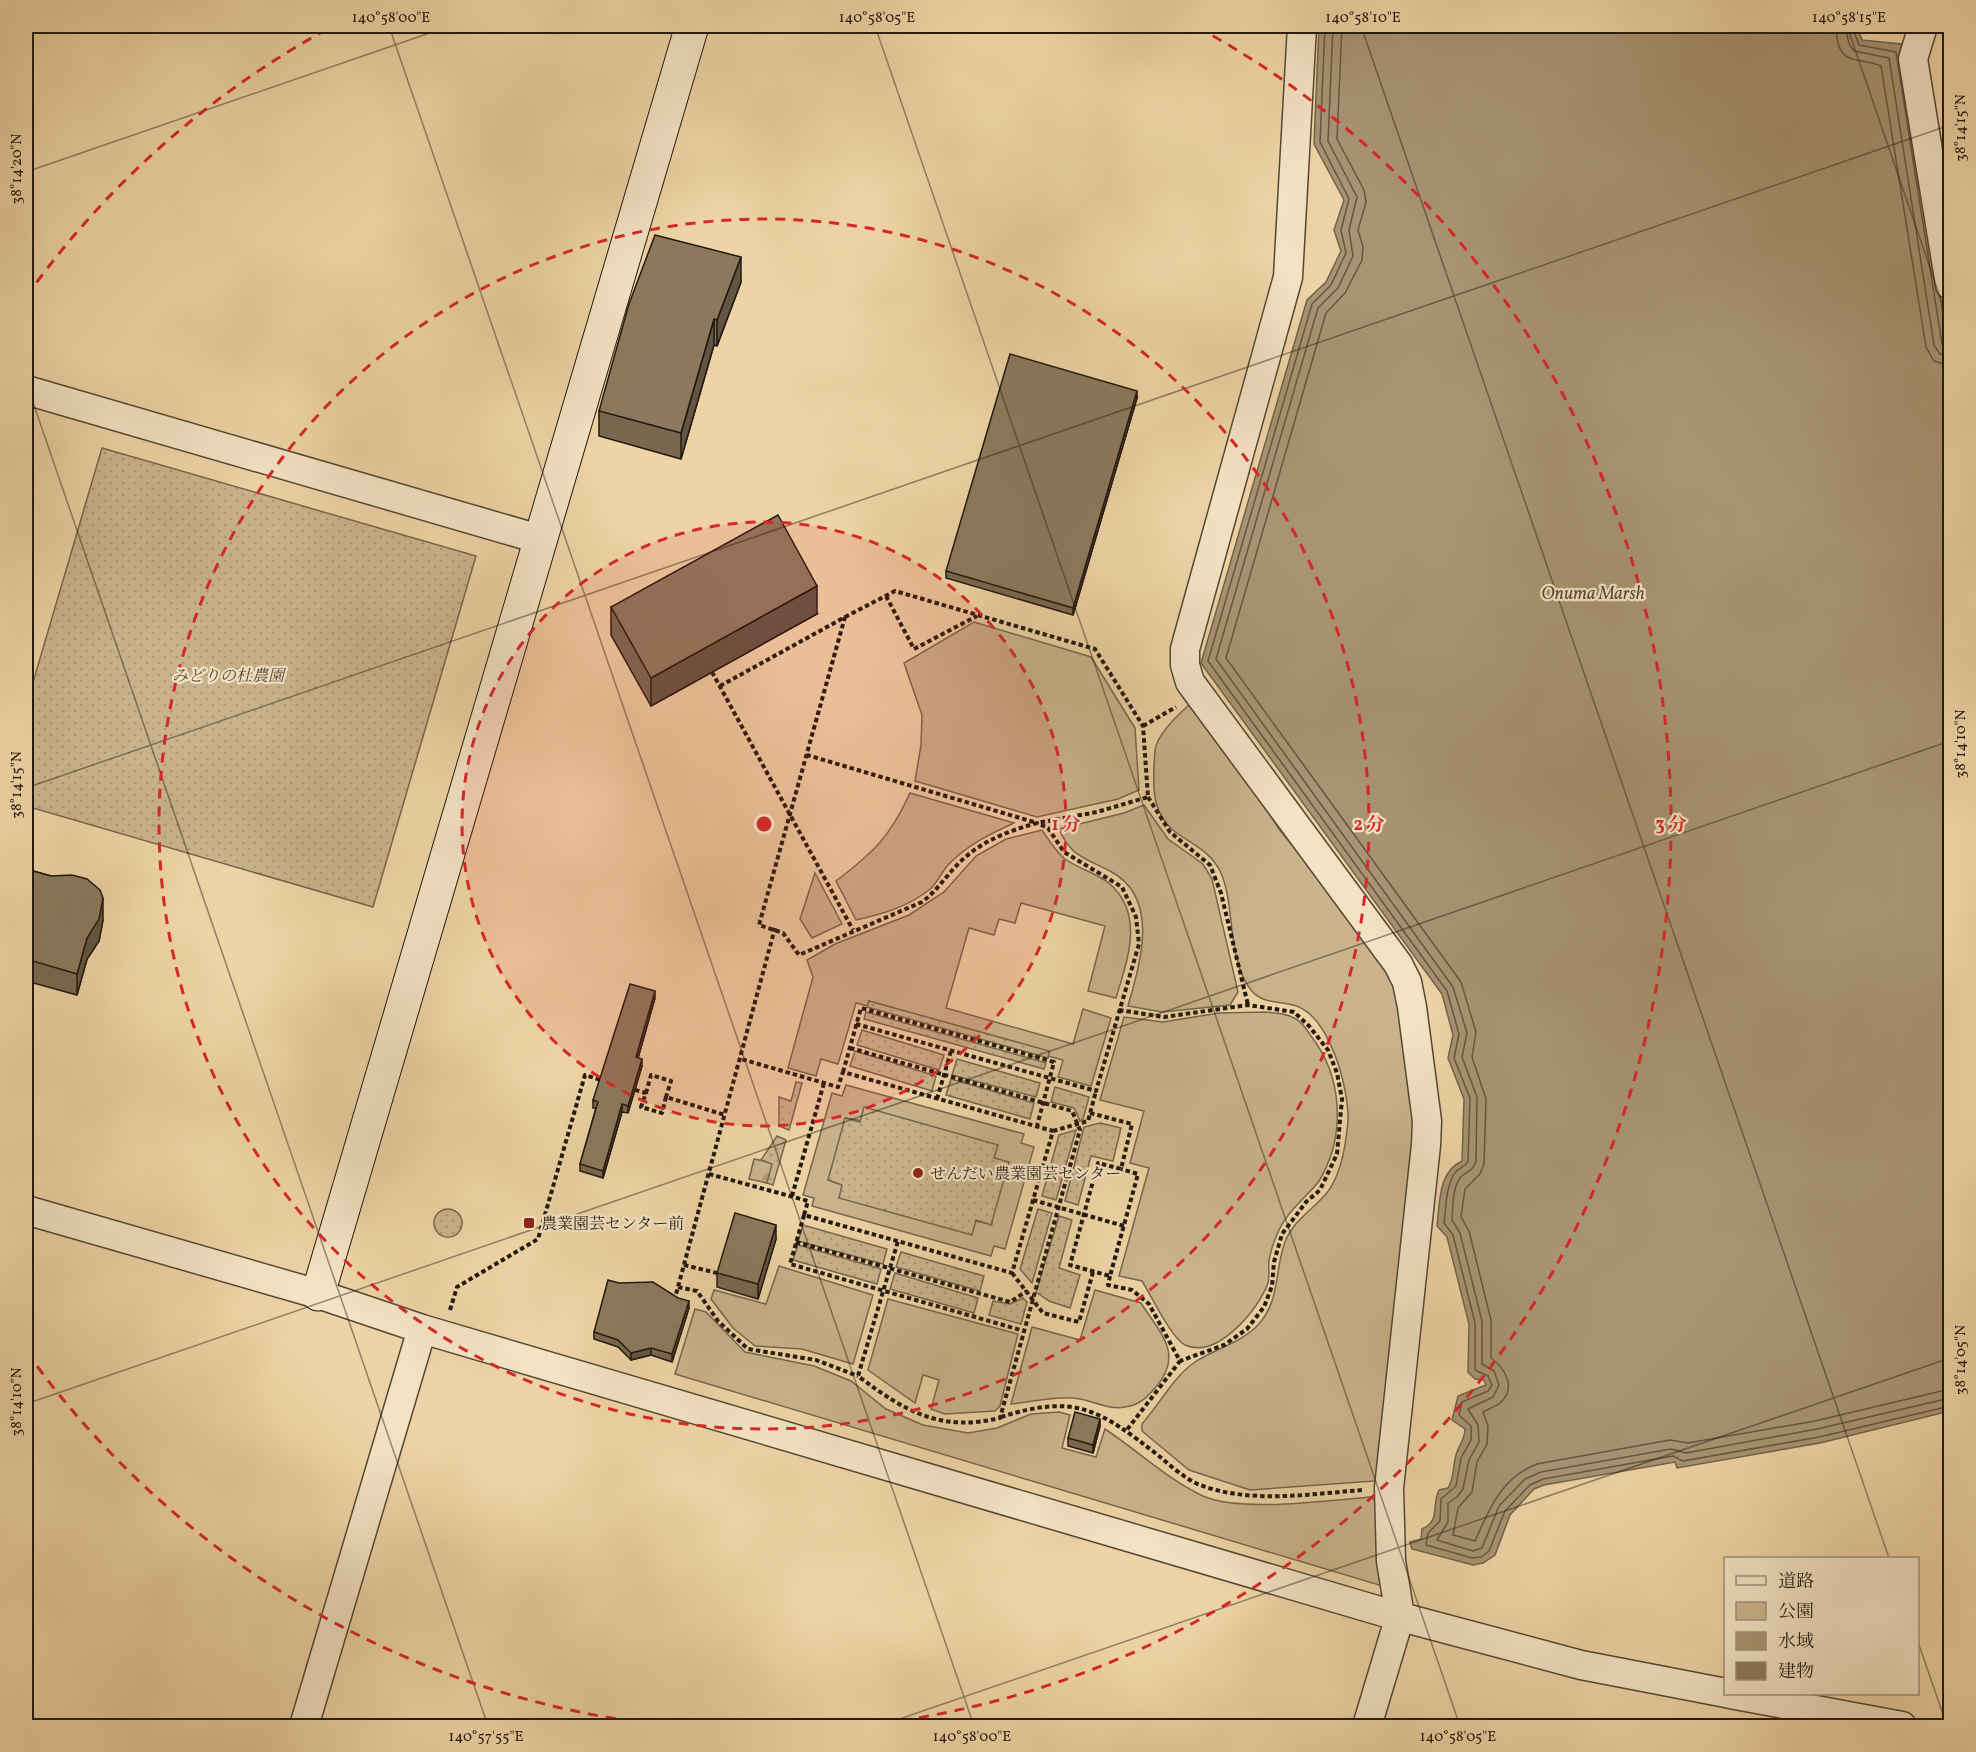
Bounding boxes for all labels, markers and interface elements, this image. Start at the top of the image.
text: 140°58'00"E [352,8,430,29]
text: 140°58'05"E [839,8,915,29]
text: 140°58'10"E [1325,8,1401,29]
text: 140°58'15"E [1812,8,1886,29]
text: 38°14'15"N [1951,94,1972,162]
text: 38°14'20"N [7,134,28,204]
water label: Onuma Marsh [1541,582,1645,607]
park label: みどりの杜農園 [172,666,287,688]
text: 38°14'10"N [1951,709,1972,779]
text: 38°14'15"N [7,751,28,819]
text: 1 分 [1052,813,1080,838]
text: 2 分 [1354,813,1384,838]
text: 3 分 [1656,813,1686,838]
centre of rings [754,814,774,834]
place label: せんだい農業園芸センター [930,1164,1121,1186]
marker: せんだい農業園芸センター [911,1166,925,1180]
place label: 農業園芸センター前 [541,1214,684,1236]
marker: 農業園芸センター前 [522,1216,536,1230]
text: 38°14'05"N [1951,1325,1972,1395]
text: 38°14'10"N [7,1367,28,1437]
legend [1724,1557,1919,1695]
text: 道路 [1778,1570,1814,1595]
text: 公園 [1778,1600,1814,1625]
text: 水域 [1778,1630,1814,1655]
text: 建物 [1778,1660,1814,1685]
text: 140°57'55"E [449,1727,523,1748]
text: 140°58'00"E [933,1727,1011,1748]
text: 140°58'05"E [1420,1727,1496,1748]

